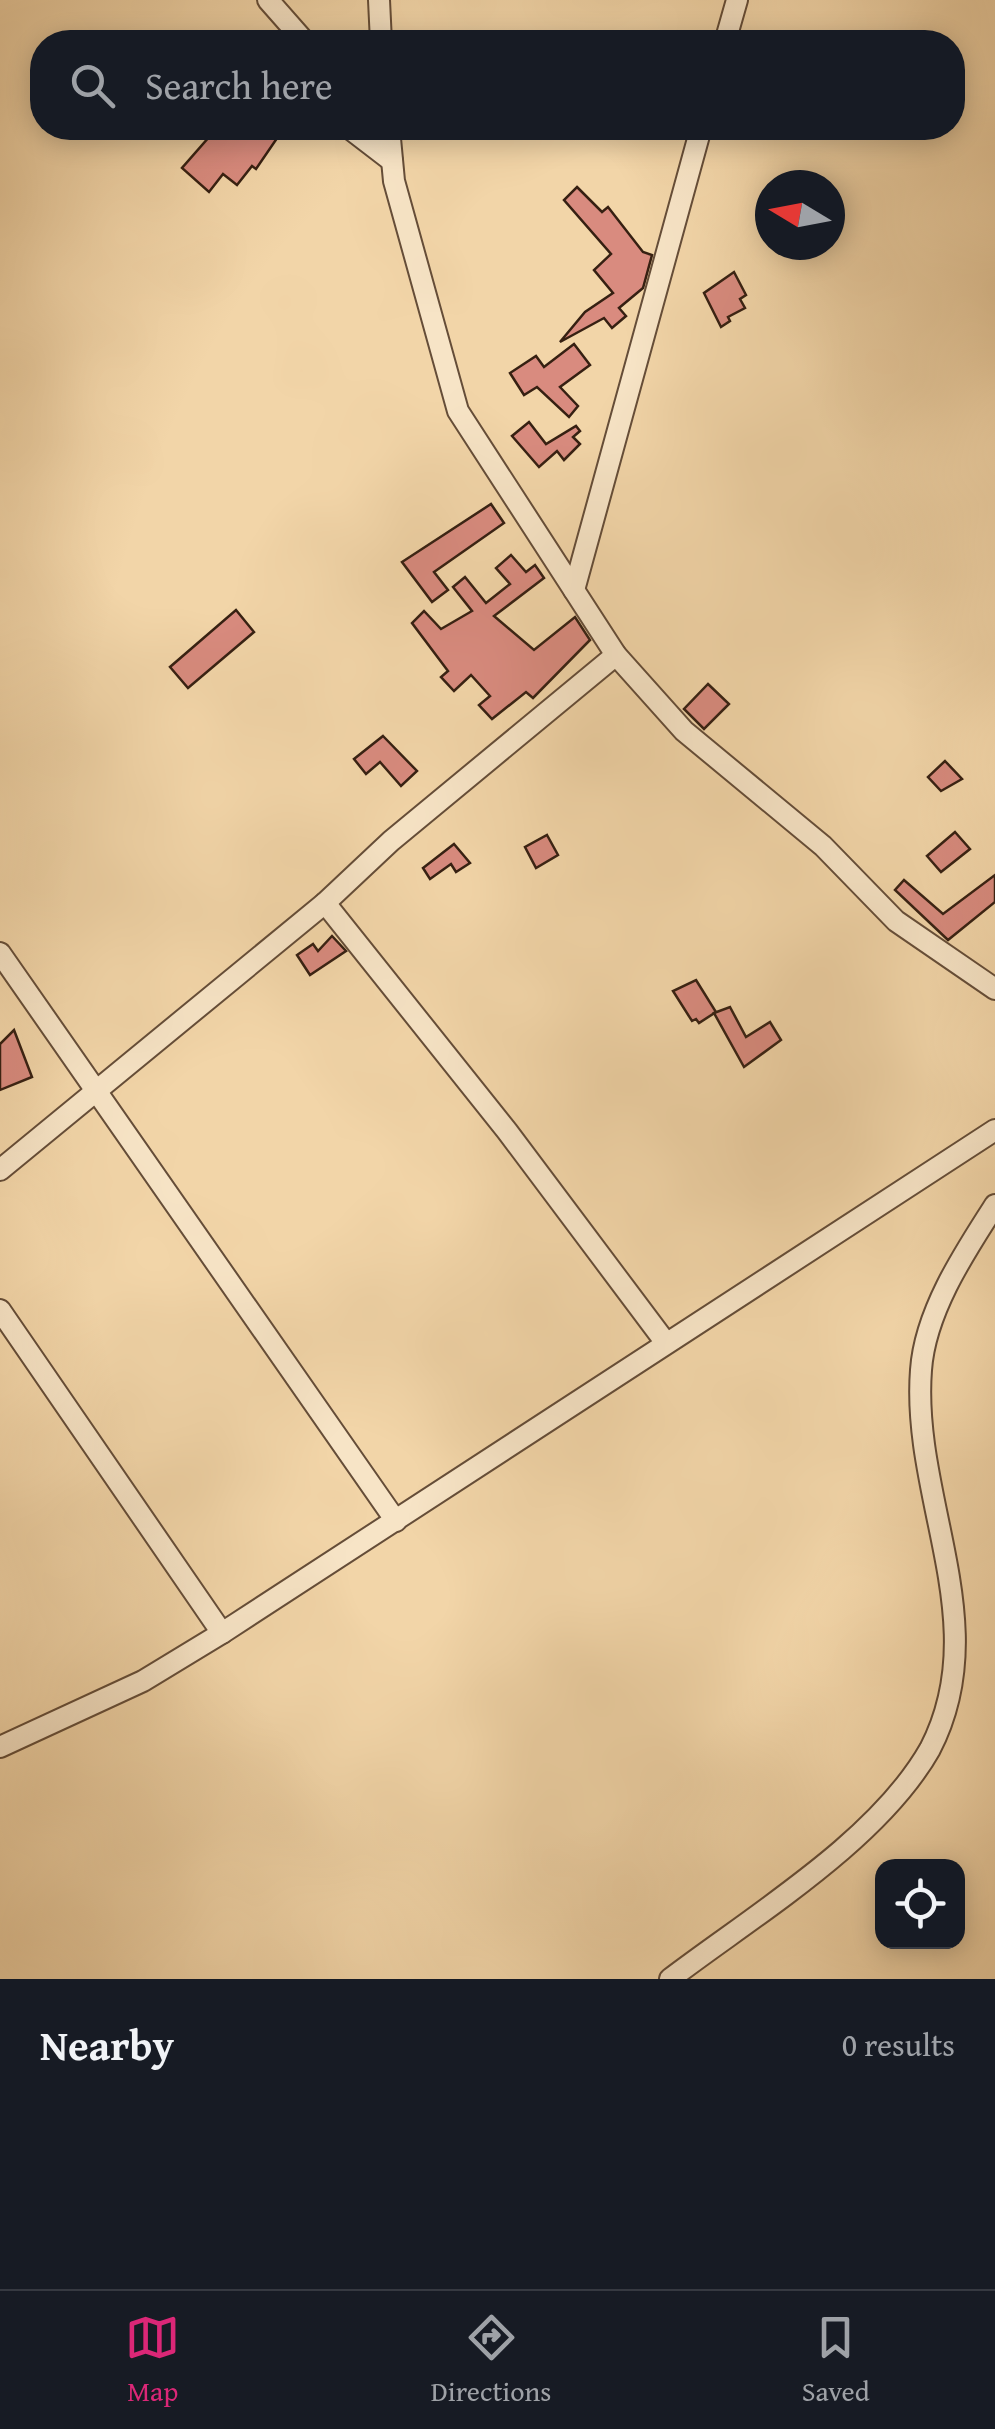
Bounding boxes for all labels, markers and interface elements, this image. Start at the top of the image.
search box [30,30,965,140]
text: Search here [145,57,333,113]
icon: search [65,58,120,113]
north arrow [755,170,845,260]
map controls [875,1859,965,1949]
button: locate [875,1859,965,1949]
text: Nearby [40,2014,174,2075]
text: 0 results [842,2021,955,2068]
tab: Map [125,2310,180,2411]
tab: Directions [431,2310,551,2411]
tab: Saved [802,2310,870,2411]

